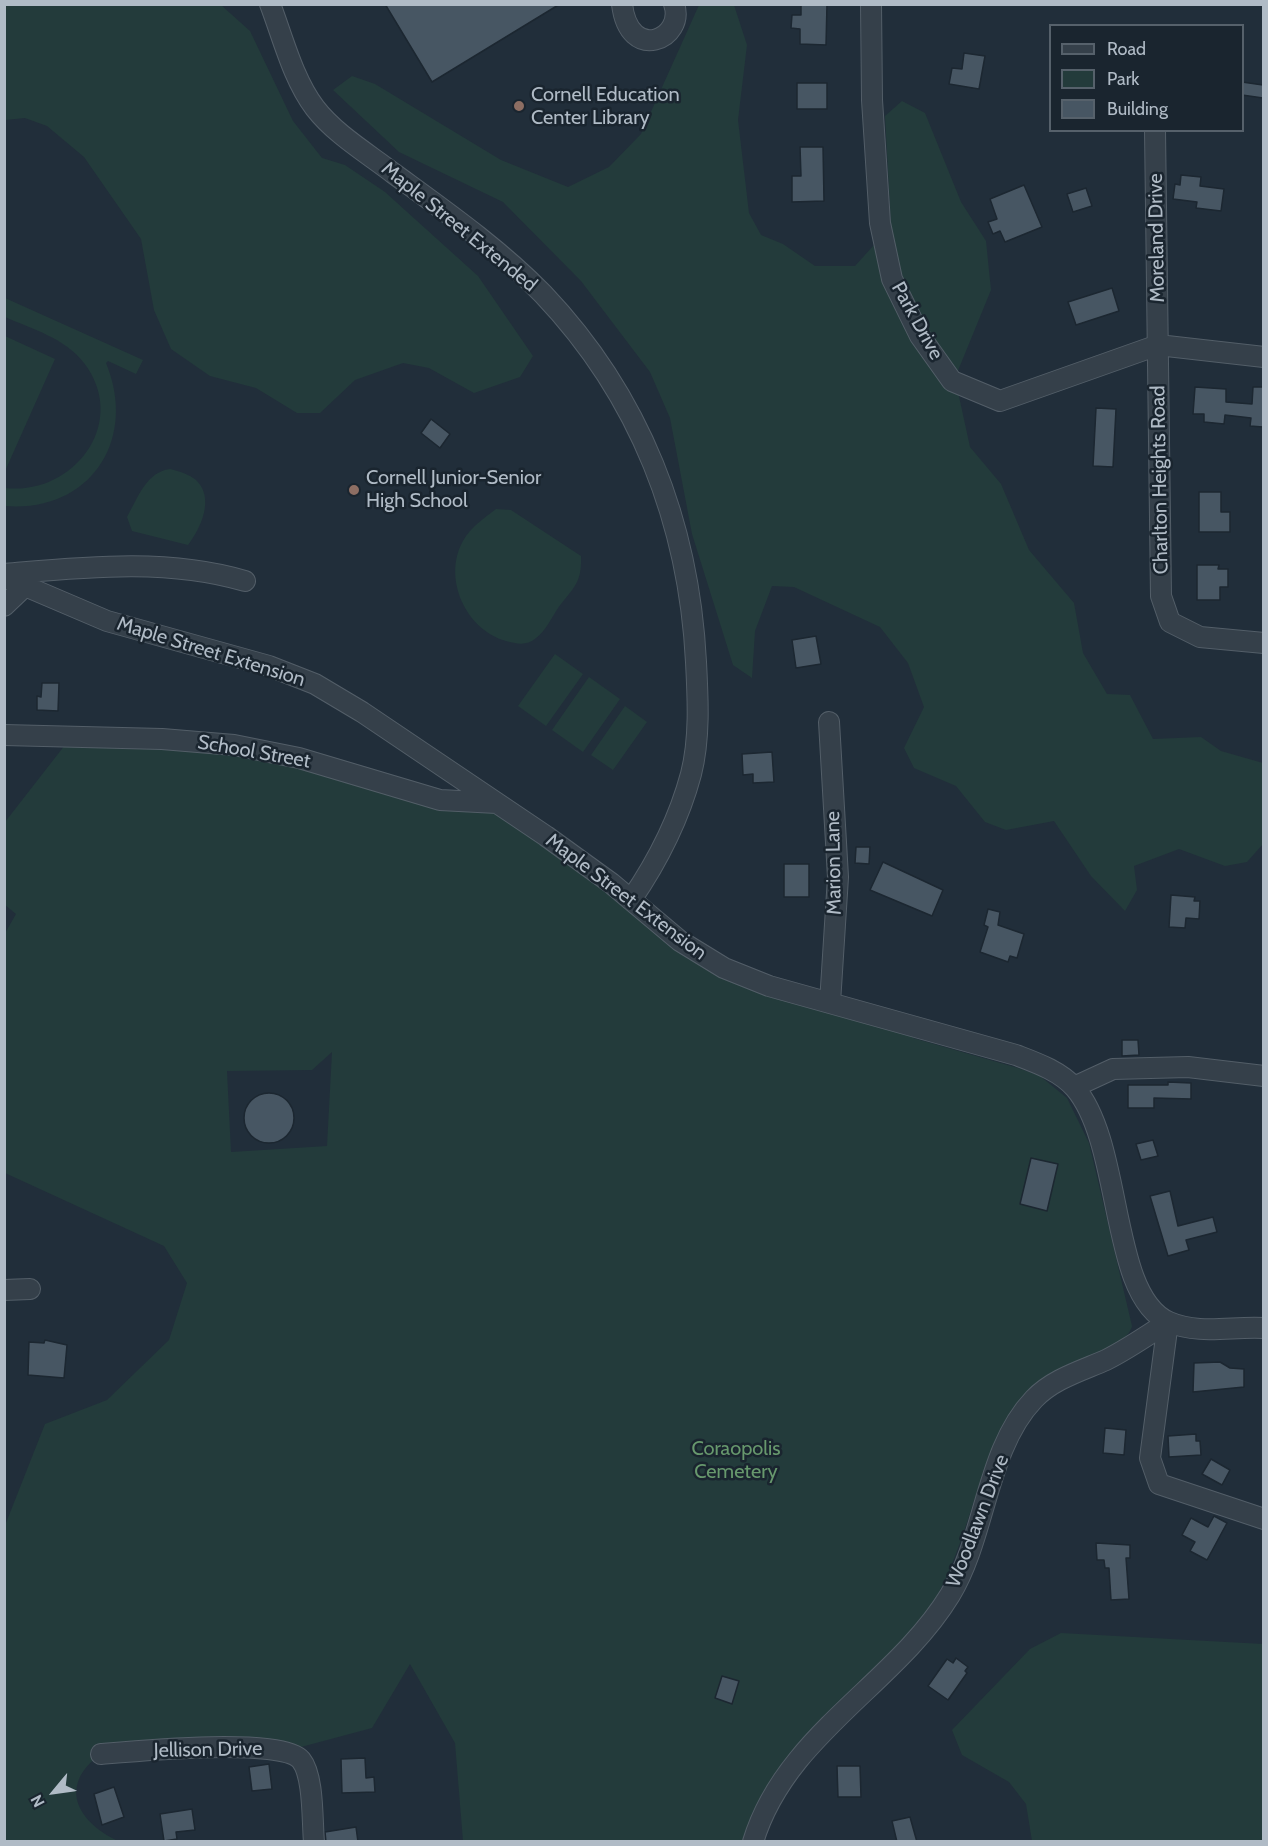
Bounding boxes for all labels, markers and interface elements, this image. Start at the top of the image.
legend [1049,24,1244,132]
text: Road [1107,38,1146,60]
text: Park [1107,68,1139,90]
place label: Cornell Education Center Library [531,83,680,130]
text: Building [1107,98,1168,120]
marker: Cornell Education Center Library [512,99,526,113]
street label: Maple Street Extended [376,157,542,297]
street label: Moreland Drive [1144,173,1170,303]
street label: Park Drive [886,278,948,364]
street label: Charlton Heights Road [1146,385,1174,575]
place label: Cornell Junior-Senior High School [366,466,541,513]
marker: Cornell Junior-Senior High School [347,483,361,497]
street label: Maple Street Extension [114,612,308,692]
street label: School Street [196,730,312,774]
street label: Marion Lane [821,811,847,915]
street label: Maple Street Extension [541,829,711,965]
park label: Coraopolis Cemetery [691,1437,781,1484]
street label: Woodlawn Drive [942,1451,1014,1591]
street label: Jellison Drive [154,1737,262,1763]
north arrow [24,1762,84,1822]
text: N [27,1791,49,1811]

